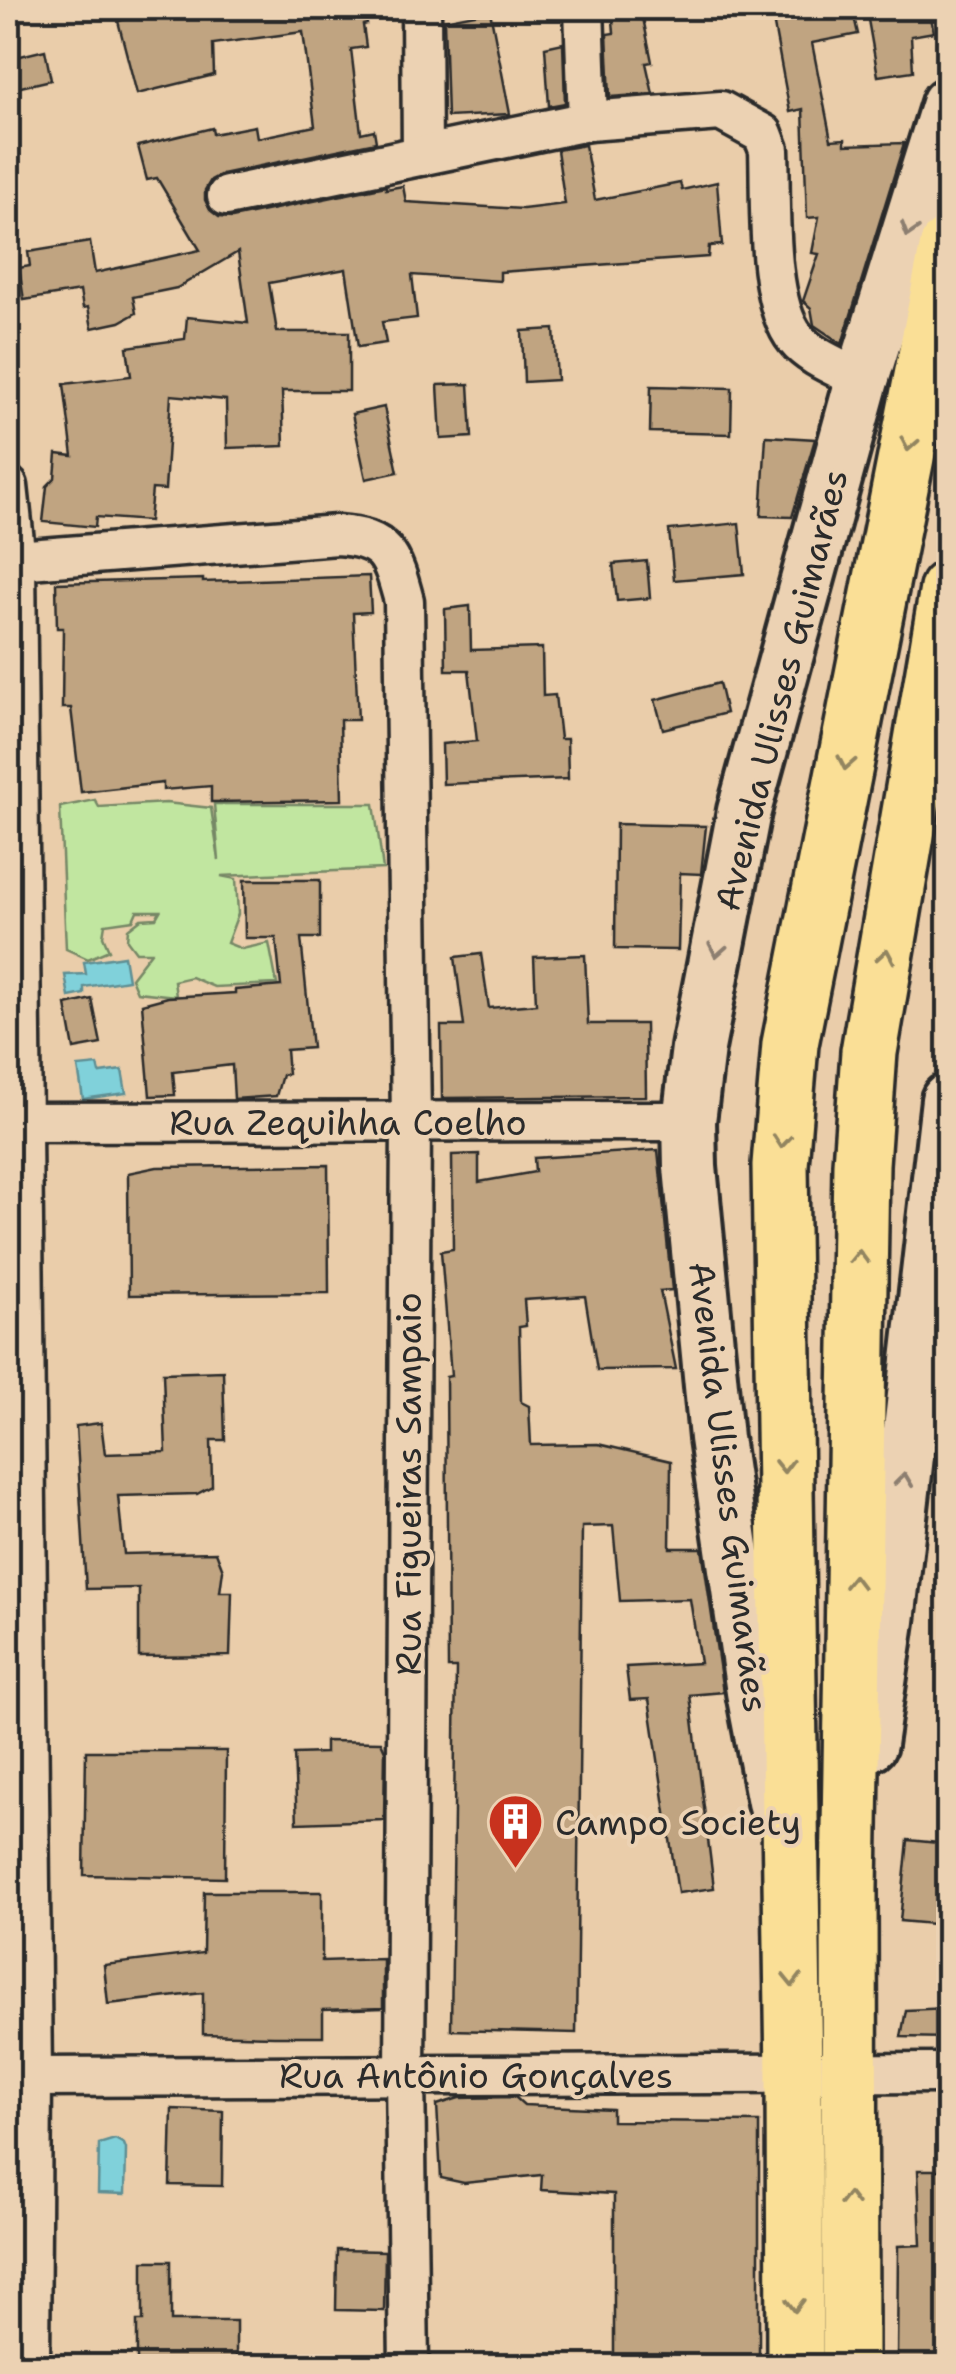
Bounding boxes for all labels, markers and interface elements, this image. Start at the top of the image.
one-way arrow [900,221,920,238]
one-way arrow [900,435,921,452]
street label: Avenida Ulisses Guimarães [703,464,859,916]
one-way arrow [836,755,857,771]
one-way arrow [707,942,728,958]
one-way arrow [875,947,896,964]
street label: Rua Zequihha Coelho [169,1099,527,1146]
one-way arrow [772,1134,794,1150]
one-way arrow [848,1248,870,1264]
street label: Avenida Ulisses Guimarães [678,1259,780,1715]
street label: Rua Figueiras Sampaio [385,1292,432,1676]
one-way arrow [773,1460,795,1475]
one-way arrow [893,1472,914,1488]
one-way arrow [843,1573,865,1588]
building icon: Campo Society [486,1792,546,1871]
place label: Campo Society [555,1799,801,1846]
one-way arrow [781,1973,802,1989]
street label: Rua Antônio Gonçalves [279,2052,673,2099]
one-way arrow [838,2191,860,2206]
one-way arrow [784,2298,806,2314]

